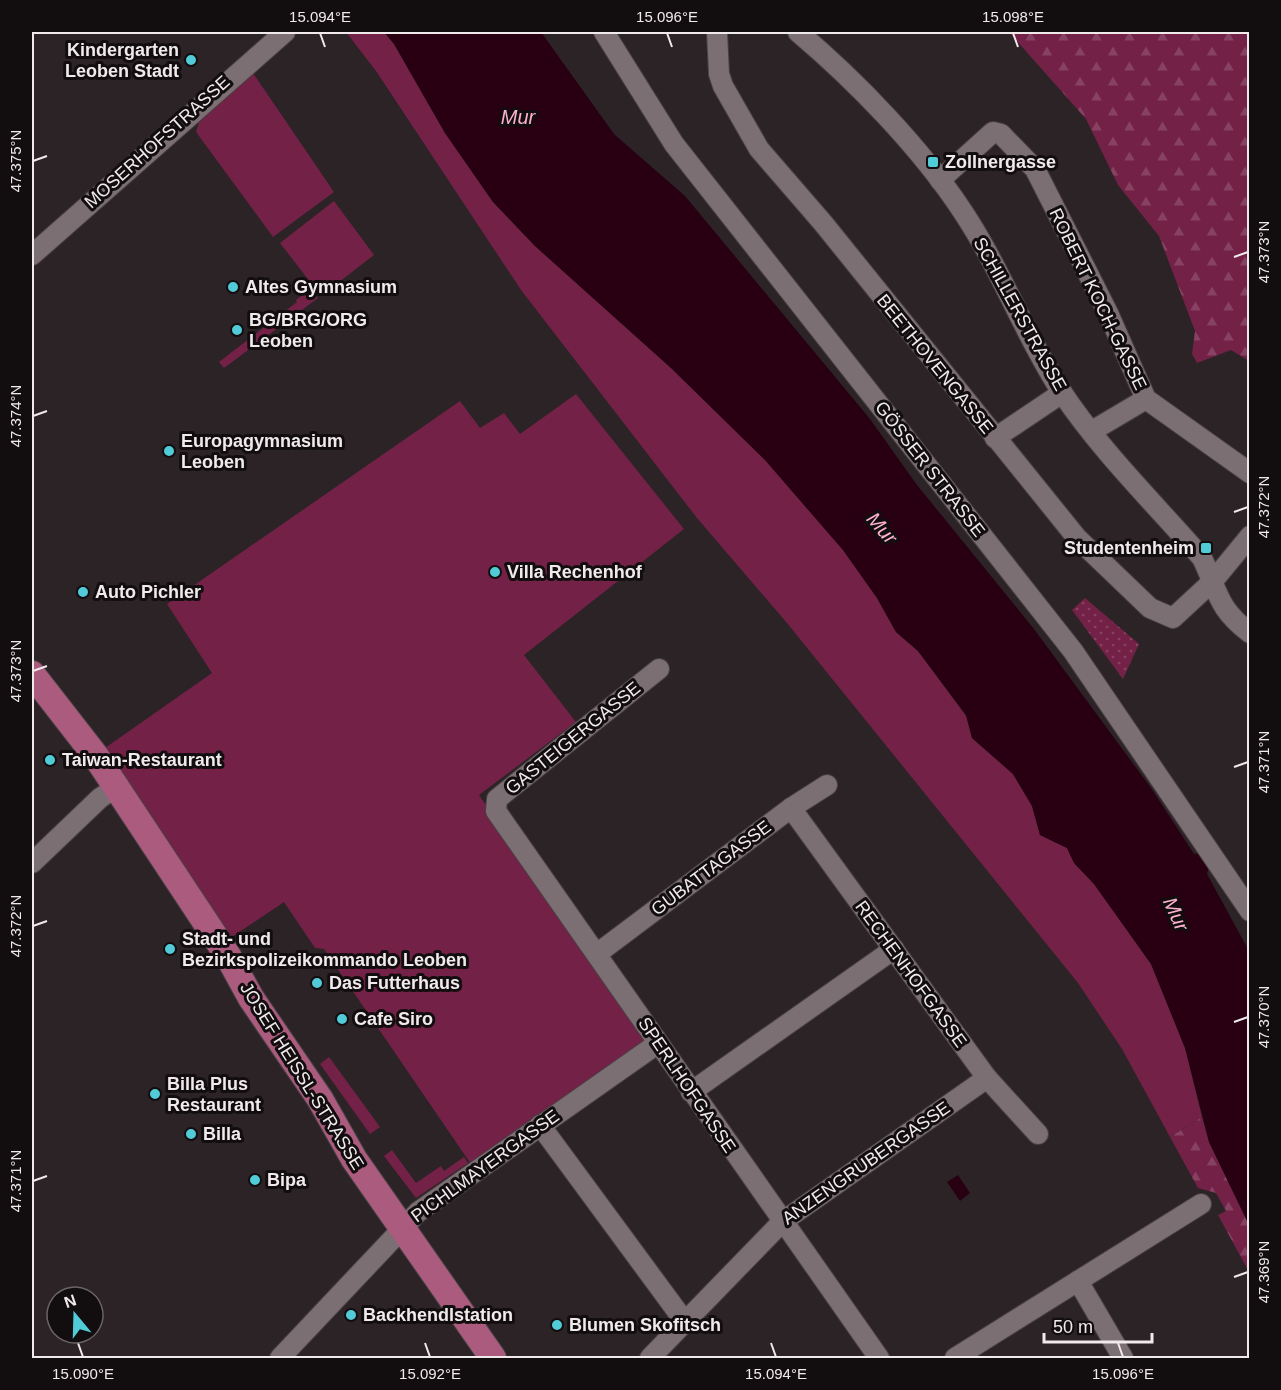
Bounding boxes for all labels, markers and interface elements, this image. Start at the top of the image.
text: 15.094°E [289,8,351,25]
text: 15.096°E [636,8,698,25]
text: 15.098°E [982,8,1044,25]
place label: Kindergarten Leoben Stadt [65,40,179,81]
marker: Kindergarten Leoben Stadt [184,53,198,67]
street label: MOSERHOFSTRASSE [80,72,234,212]
water label: Mur [501,106,537,128]
text: 47.375°N [7,130,24,192]
place label: Zollnergasse [945,152,1056,172]
marker: Zollnergasse [926,155,940,169]
street label: ROBERT KOCH-GASSE [1045,205,1151,393]
text: 47.373°N [1255,221,1272,283]
street label: SCHILLERSTRASSE [970,234,1070,394]
place label: Altes Gymnasium [245,277,397,297]
marker: Altes Gymnasium [226,280,240,294]
street label: BEETHOVENGASSE [873,290,997,438]
place label: BG/BRG/ORG Leoben [249,310,367,351]
marker: BG/BRG/ORG Leoben [230,323,244,337]
text: 47.374°N [7,385,24,447]
street label: GÖSSER STRASSE [871,397,989,541]
place label: Europagymnasium Leoben [181,431,343,472]
marker: Europagymnasium Leoben [162,444,176,458]
text: 47.372°N [1255,476,1272,538]
water label: Mur [862,508,902,549]
place label: Studentenheim [1064,538,1194,558]
marker: Studentenheim [1199,541,1213,555]
place label: Villa Rechenhof [507,562,643,582]
marker: Villa Rechenhof [488,565,502,579]
place label: Auto Pichler [95,582,201,602]
marker: Auto Pichler [76,585,90,599]
text: 47.373°N [7,640,24,702]
street label: GASTEIGERGASSE [502,678,644,798]
text: 47.371°N [1255,731,1272,793]
place label: Taiwan-Restaurant [62,750,222,770]
marker: Taiwan-Restaurant [43,753,57,767]
street label: GUBATTAGASSE [647,817,775,919]
water label: Mur [1159,894,1194,935]
text: 47.372°N [7,895,24,957]
street label: RECHENHOFGASSE [851,897,971,1051]
place label: Stadt- und Bezirkspolizeikommando Leoben [182,929,467,970]
marker: Stadt- und Bezirkspolizeikommando Leoben [163,942,177,956]
place label: Das Futterhaus [329,973,460,993]
marker: Das Futterhaus [310,976,324,990]
street label: JOSEF HEISSL-STRASSE [236,979,368,1173]
text: 47.370°N [1255,986,1272,1048]
place label: Cafe Siro [354,1009,433,1029]
marker: Cafe Siro [335,1012,349,1026]
street label: SPERLHOFGASSE [634,1013,740,1157]
place label: Billa Plus Restaurant [167,1074,261,1115]
marker: Billa Plus Restaurant [148,1087,162,1101]
street label: ANZENGRUBERGASSE [778,1097,954,1229]
street label: PICHLMAYERGASSE [407,1106,563,1226]
place label: Billa [203,1124,242,1144]
marker: Billa [184,1127,198,1141]
text: 47.371°N [7,1150,24,1212]
place label: Bipa [267,1170,307,1190]
marker: Bipa [248,1173,262,1187]
text: 47.369°N [1255,1241,1272,1303]
north arrow [45,1285,105,1345]
text: N [62,1291,79,1311]
place label: Backhendlstation [363,1305,513,1325]
scale bar [1044,1306,1152,1344]
marker: Backhendlstation [344,1308,358,1322]
place label: Blumen Skofitsch [569,1315,721,1335]
text: 50 m [1053,1317,1093,1337]
marker: Blumen Skofitsch [550,1318,564,1332]
text: 15.090°E [52,1365,114,1382]
text: 15.092°E [399,1365,461,1382]
text: 15.094°E [745,1365,807,1382]
text: 15.096°E [1092,1365,1154,1382]

